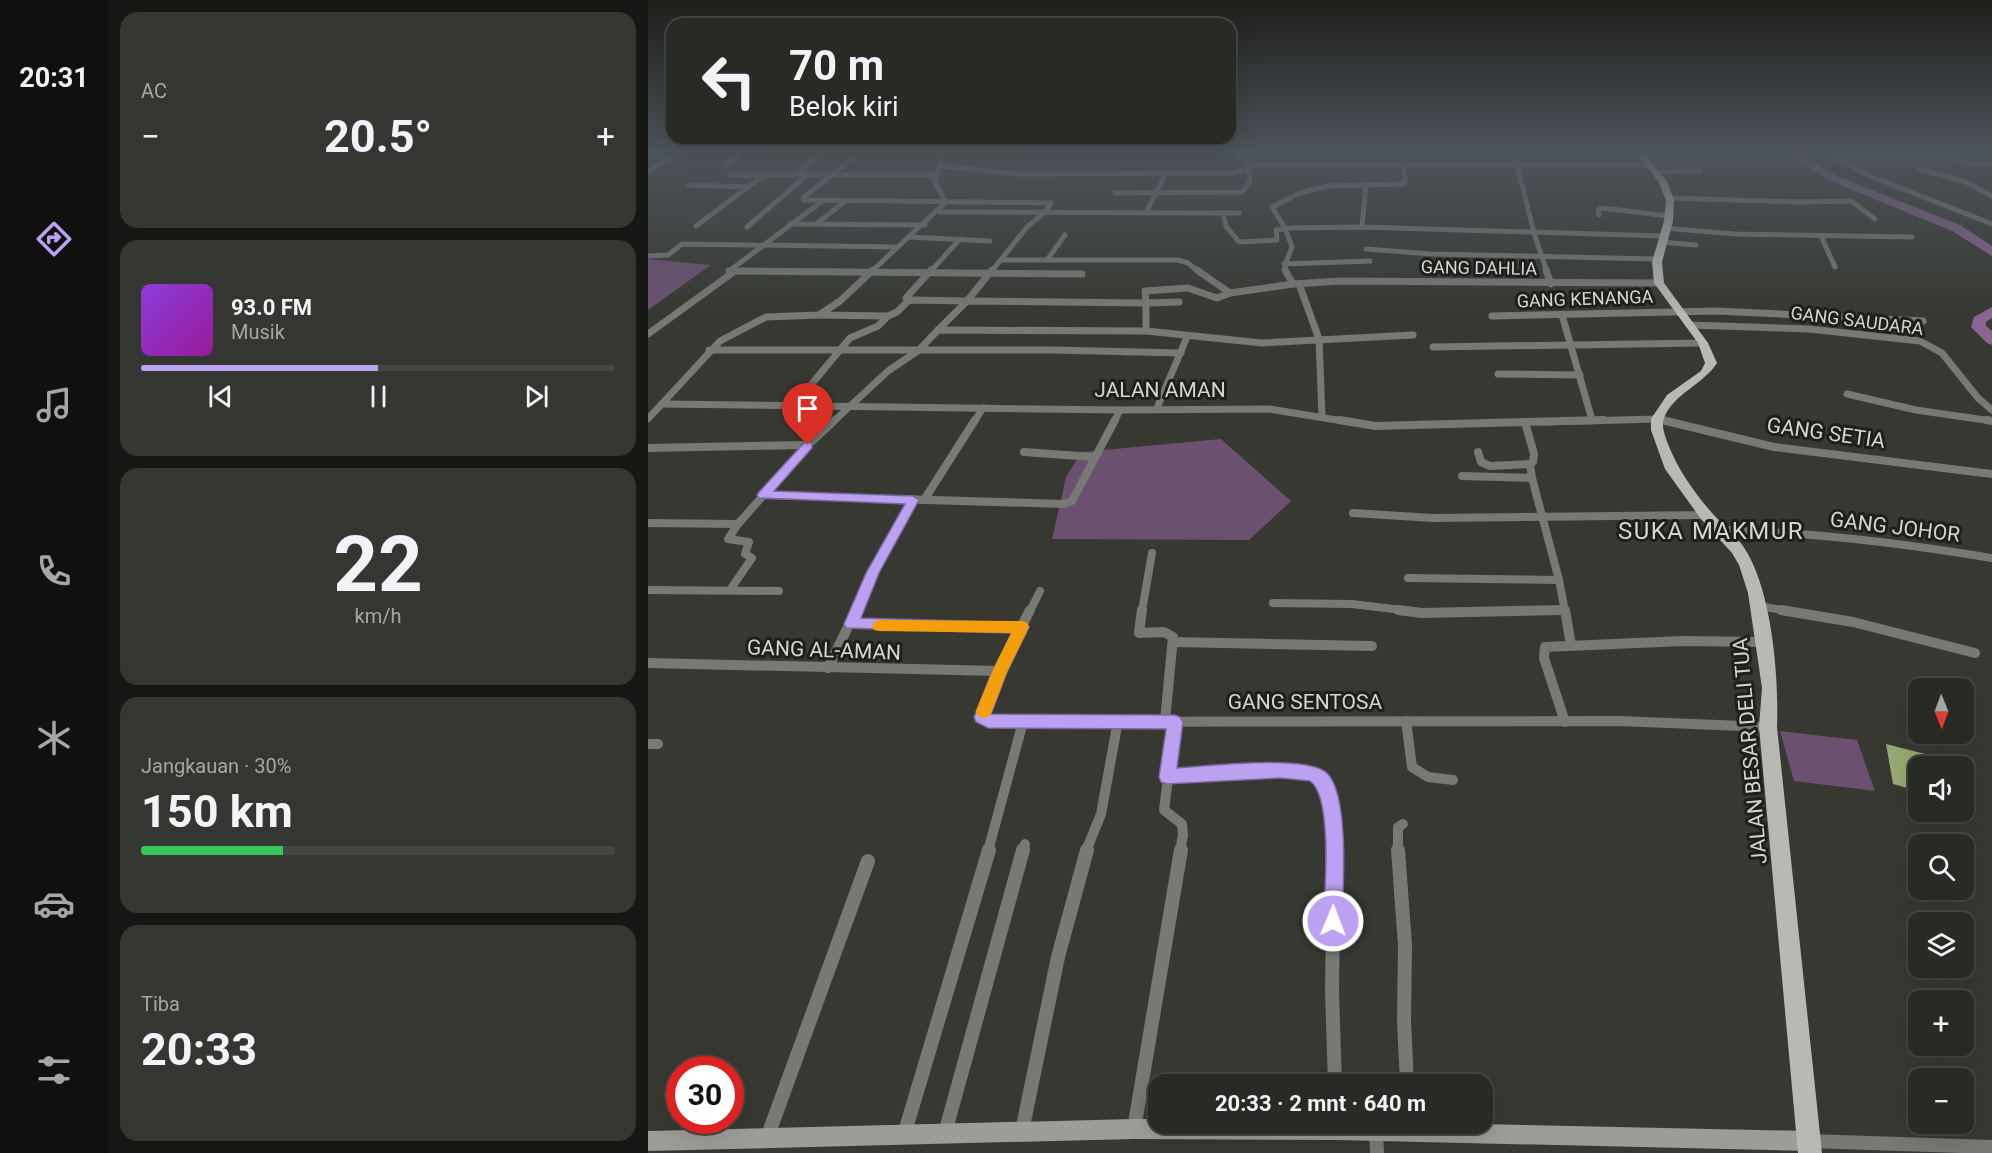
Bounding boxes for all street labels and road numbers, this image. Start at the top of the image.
street label: GANG DAHLIA [1421,256,1538,279]
street label: GANG KENANGA [1516,286,1654,311]
street label: GANG SAUDARA [1789,302,1925,339]
street label: JALAN AMAN [1094,378,1226,402]
street label: GANG SETIA [1765,413,1887,453]
street label: GANG JOHOR [1829,507,1961,547]
street label: GANG AL-AMAN [747,635,901,665]
street label: JALAN BESAR DELI TUA [1728,637,1772,865]
street label: GANG SENTOSA [1228,690,1383,714]

